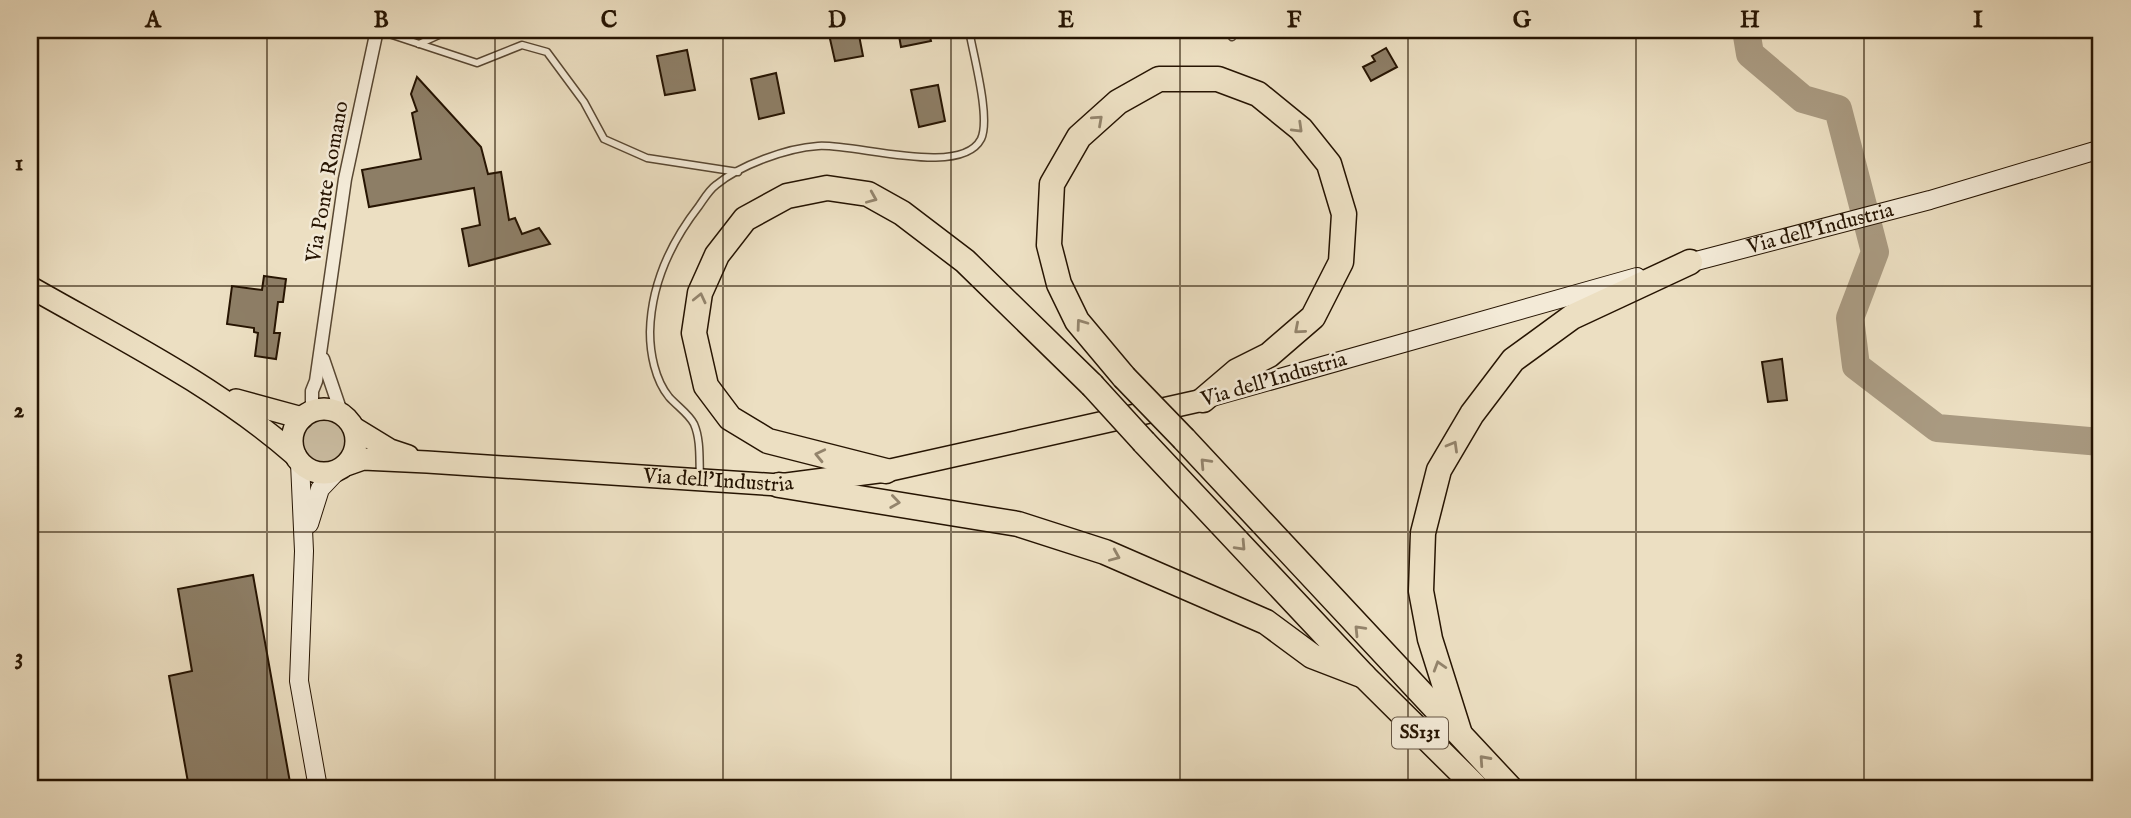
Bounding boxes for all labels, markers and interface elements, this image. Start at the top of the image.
text: A [144,6,162,35]
text: B [373,6,389,35]
text: C [601,6,618,35]
text: D [828,6,846,35]
text: E [1058,6,1074,35]
text: F [1287,6,1302,35]
text: G [1513,6,1532,35]
text: H [1740,6,1760,35]
text: I [1973,6,1983,35]
street label: Via Ponte Romano [300,99,355,266]
one-way arrow [1090,116,1103,128]
one-way arrow [1290,120,1303,133]
text: 1 [15,149,23,178]
one-way arrow [865,190,877,204]
street label: Via dell'Industria [1743,196,1897,261]
one-way arrow [692,292,707,304]
one-way arrow [1077,320,1089,332]
one-way arrow [1294,321,1307,333]
street label: Via dell'Industria [1197,346,1351,414]
text: 2 [14,396,25,425]
one-way arrow [1445,441,1458,454]
one-way arrow [814,449,826,463]
one-way arrow [1201,458,1214,471]
street label: Via dell'Industria [641,463,796,498]
one-way arrow [889,494,901,509]
one-way arrow [1233,538,1246,551]
one-way arrow [1108,548,1120,562]
one-way arrow [1355,625,1368,638]
text: 3 [15,643,23,672]
one-way arrow [1432,660,1447,672]
road number: SS131 [1392,718,1448,748]
one-way arrow [1480,755,1492,768]

